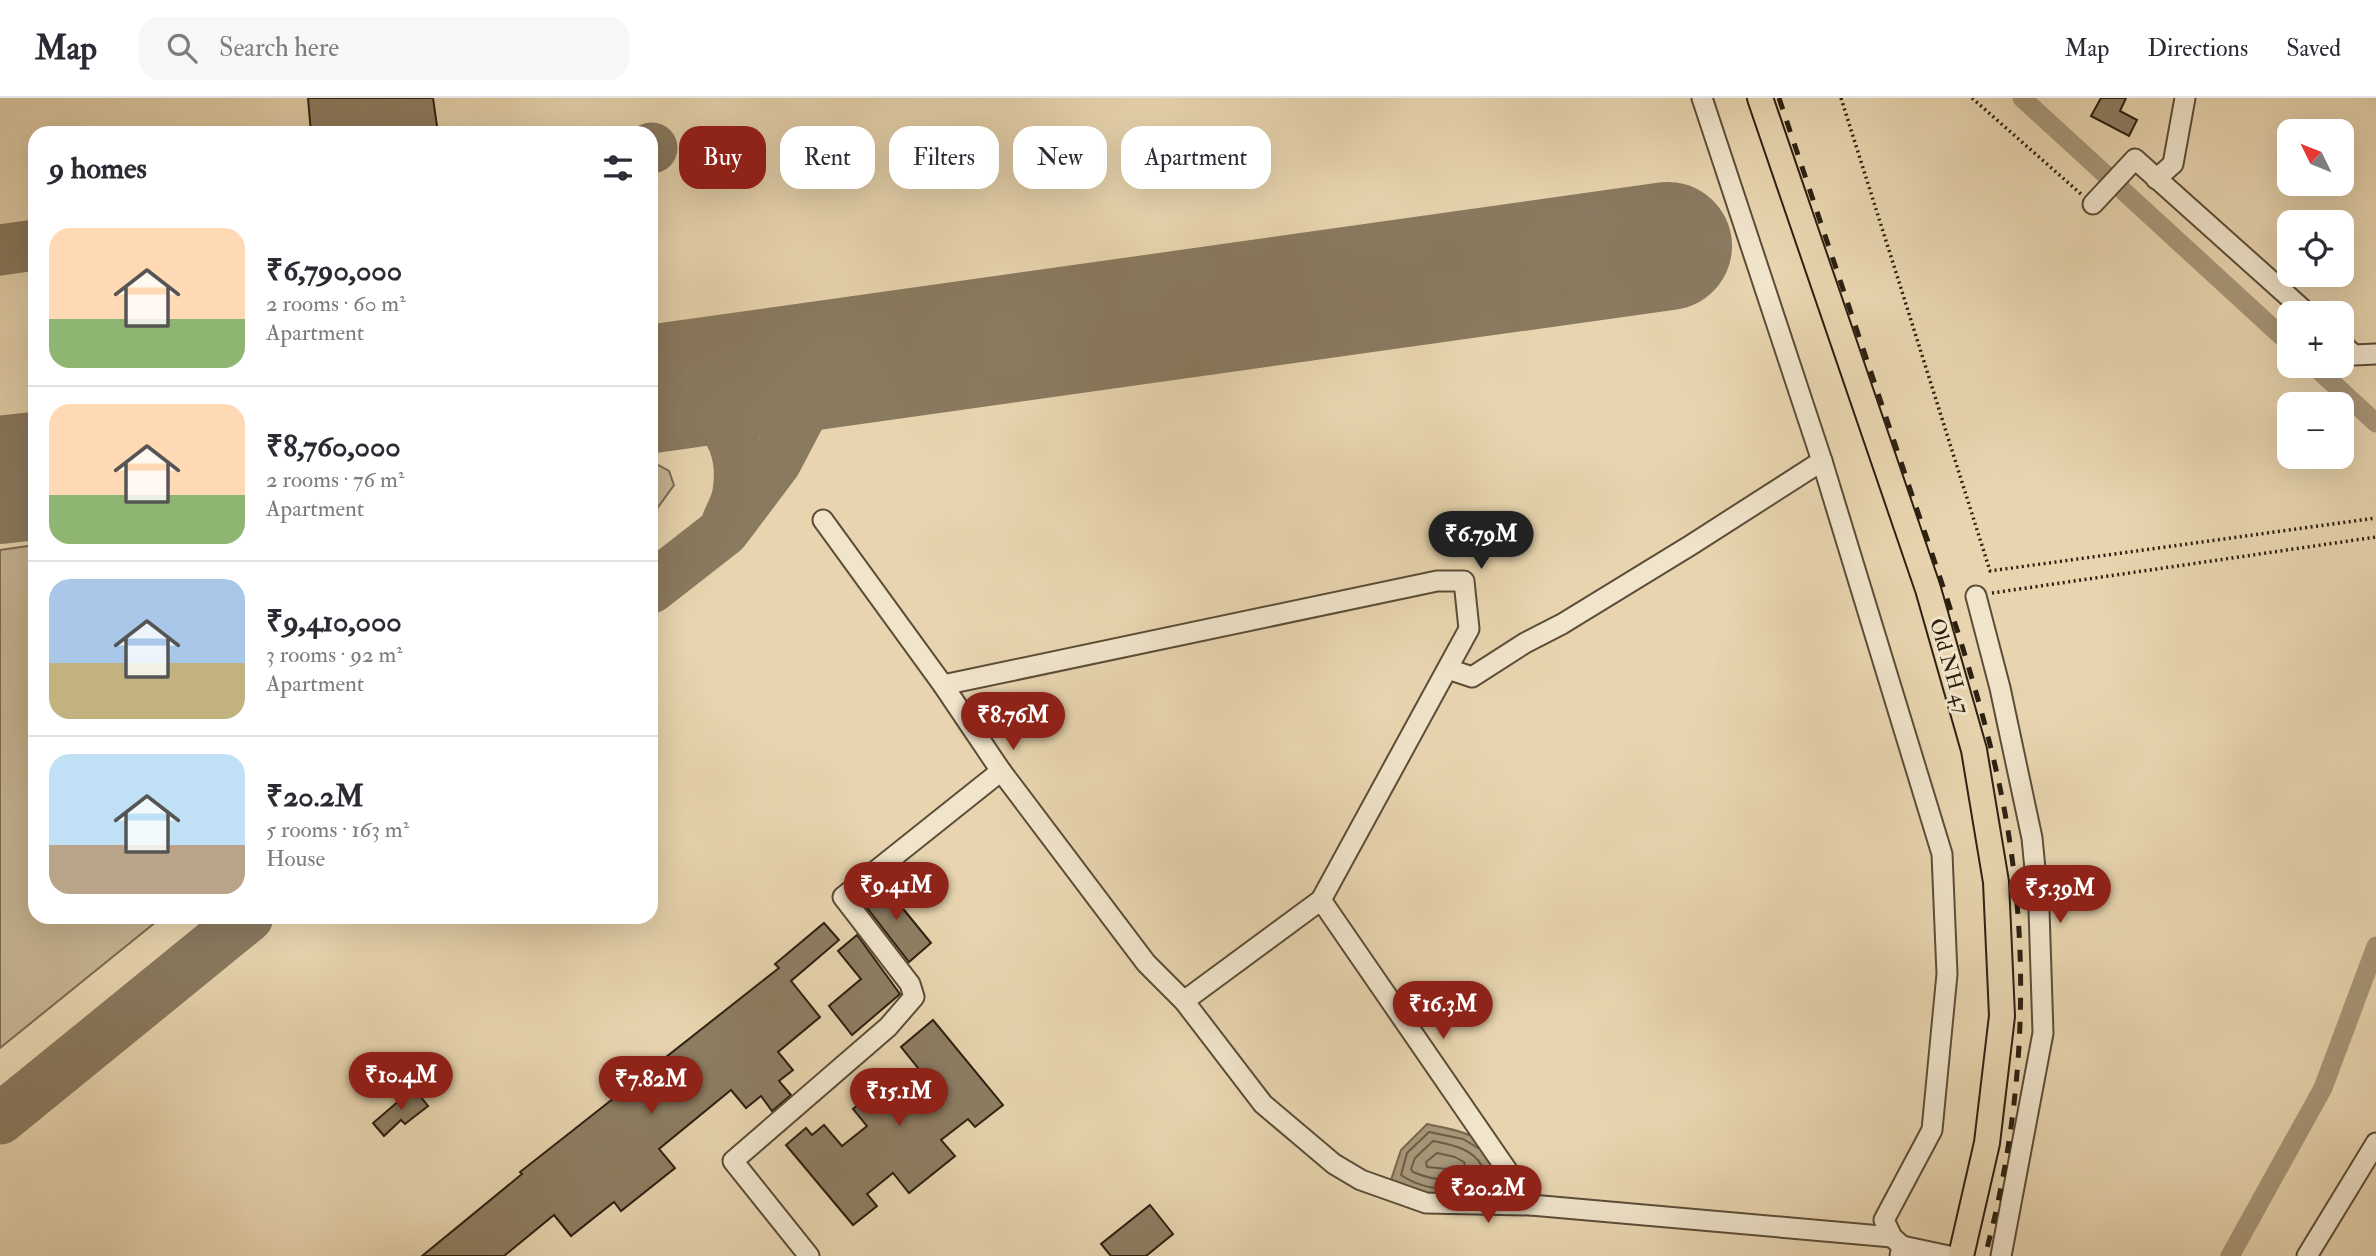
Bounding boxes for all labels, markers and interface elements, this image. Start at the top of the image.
search box [139,17,629,80]
text: Map [35,28,97,69]
icon: search [163,29,201,67]
text: Search here [219,32,339,64]
text: Map [2064,33,2109,64]
text: Directions [2147,33,2248,64]
text: Saved [2286,33,2341,64]
north arrow [2277,119,2354,196]
map controls [2277,119,2354,469]
chip: Buy [679,126,766,189]
chip: Rent [780,126,875,189]
chip: Filters [889,126,999,189]
chip: New [1013,126,1107,189]
chip: Apartment [1121,126,1271,189]
icon: filters [599,149,637,187]
text: 9 homes [49,150,147,187]
button: locate [2277,210,2354,287]
text: ₹6,790,000 [266,252,402,289]
icon: home [105,256,189,340]
text: 2 rooms · 60 m² [266,289,406,318]
button: + [2277,301,2354,378]
text: Apartment [266,318,364,347]
button: − [2277,392,2354,469]
text: ₹8,760,000 [266,428,401,465]
icon: home [105,432,189,516]
text: 2 rooms · 76 m² [266,465,404,494]
text: Apartment [266,494,364,523]
pin: ₹6.79M [1424,512,1538,571]
text: ₹6.79M [1445,519,1517,548]
text: ₹9,410,000 [266,603,402,640]
icon: home [105,607,189,691]
street label: Old NH 47 [1923,615,1976,717]
text: 3 rooms · 92 m² [266,640,403,669]
text: Apartment [266,669,364,698]
pin: ₹8.76M [956,692,1070,752]
text: ₹8.76M [977,700,1049,729]
text: ₹20.2M [266,778,364,815]
icon: home [105,782,189,866]
text: 5 rooms · 163 m² [266,815,409,844]
text: House [266,844,325,873]
pin: ₹9.41M [839,862,953,922]
pin: ₹5.39M [2003,866,2117,925]
text: ₹9.41M [860,870,932,899]
text: ₹5.39M [2025,873,2095,902]
pin: ₹16.3M [1386,982,1500,1041]
text: ₹16.3M [1409,989,1477,1018]
pin: ₹10.4M [344,1052,458,1112]
pin: ₹7.82M [594,1056,708,1116]
text: ₹10.4M [365,1060,437,1089]
text: ₹7.82M [615,1064,687,1093]
pin: ₹15.1M [842,1068,956,1128]
text: ₹15.1M [866,1076,932,1105]
pin: ₹20.2M [1431,1166,1545,1225]
text: ₹20.2M [1451,1173,1525,1202]

